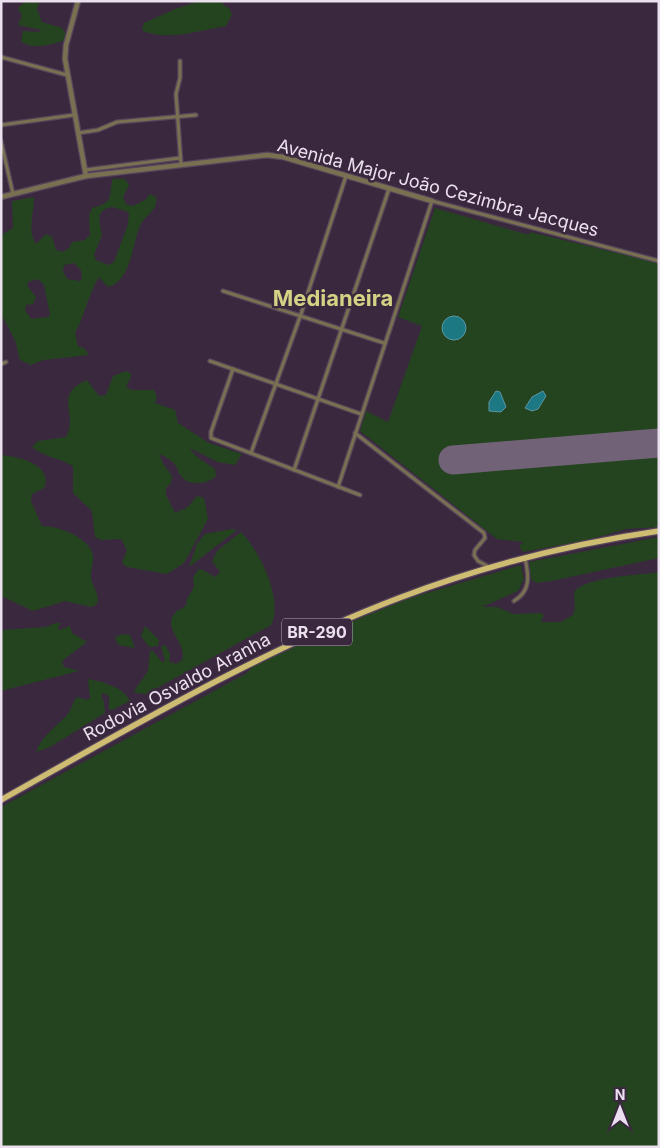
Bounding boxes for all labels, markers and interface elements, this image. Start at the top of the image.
street label: Avenida Major João Cezimbra Jacques [275,134,601,241]
district label: Medianeira [273,285,393,311]
road number: BR-290 [282,618,352,646]
street label: Rodovia Osvaldo Aranha [80,628,274,745]
north arrow [595,1083,645,1133]
text: N [615,1086,625,1103]

